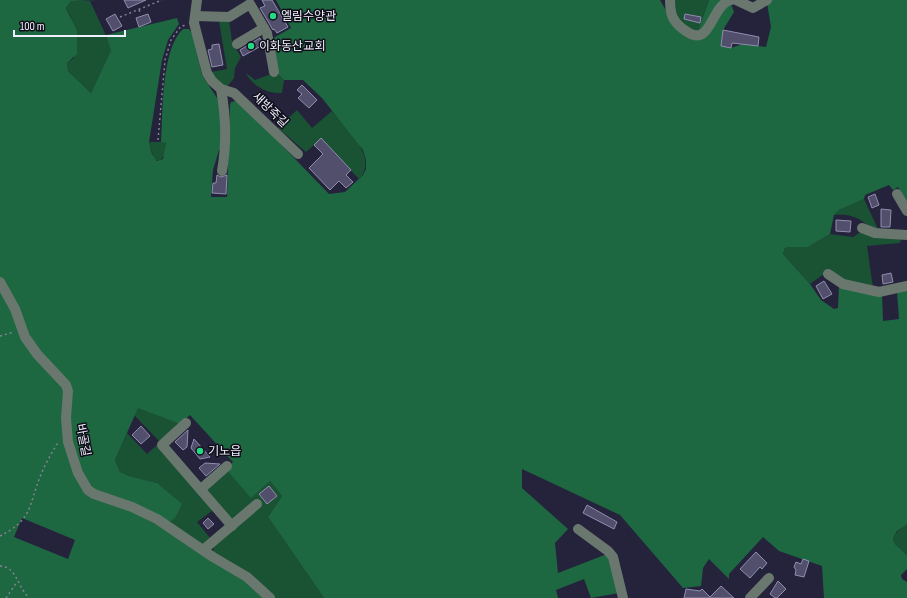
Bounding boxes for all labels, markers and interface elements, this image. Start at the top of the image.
place label: 엘림수양관 [281,9,336,24]
marker: 엘림수양관 [268,11,278,21]
scale bar [14,12,125,38]
text: 100 m [20,19,45,34]
place label: 이화동산교회 [259,39,325,54]
marker: 이화동산교회 [246,41,256,51]
street label: 새방죽길 [249,89,291,131]
street label: 바골길 [72,422,94,458]
place label: 기노읍 [208,444,241,459]
marker: 기노읍 [195,446,205,456]

